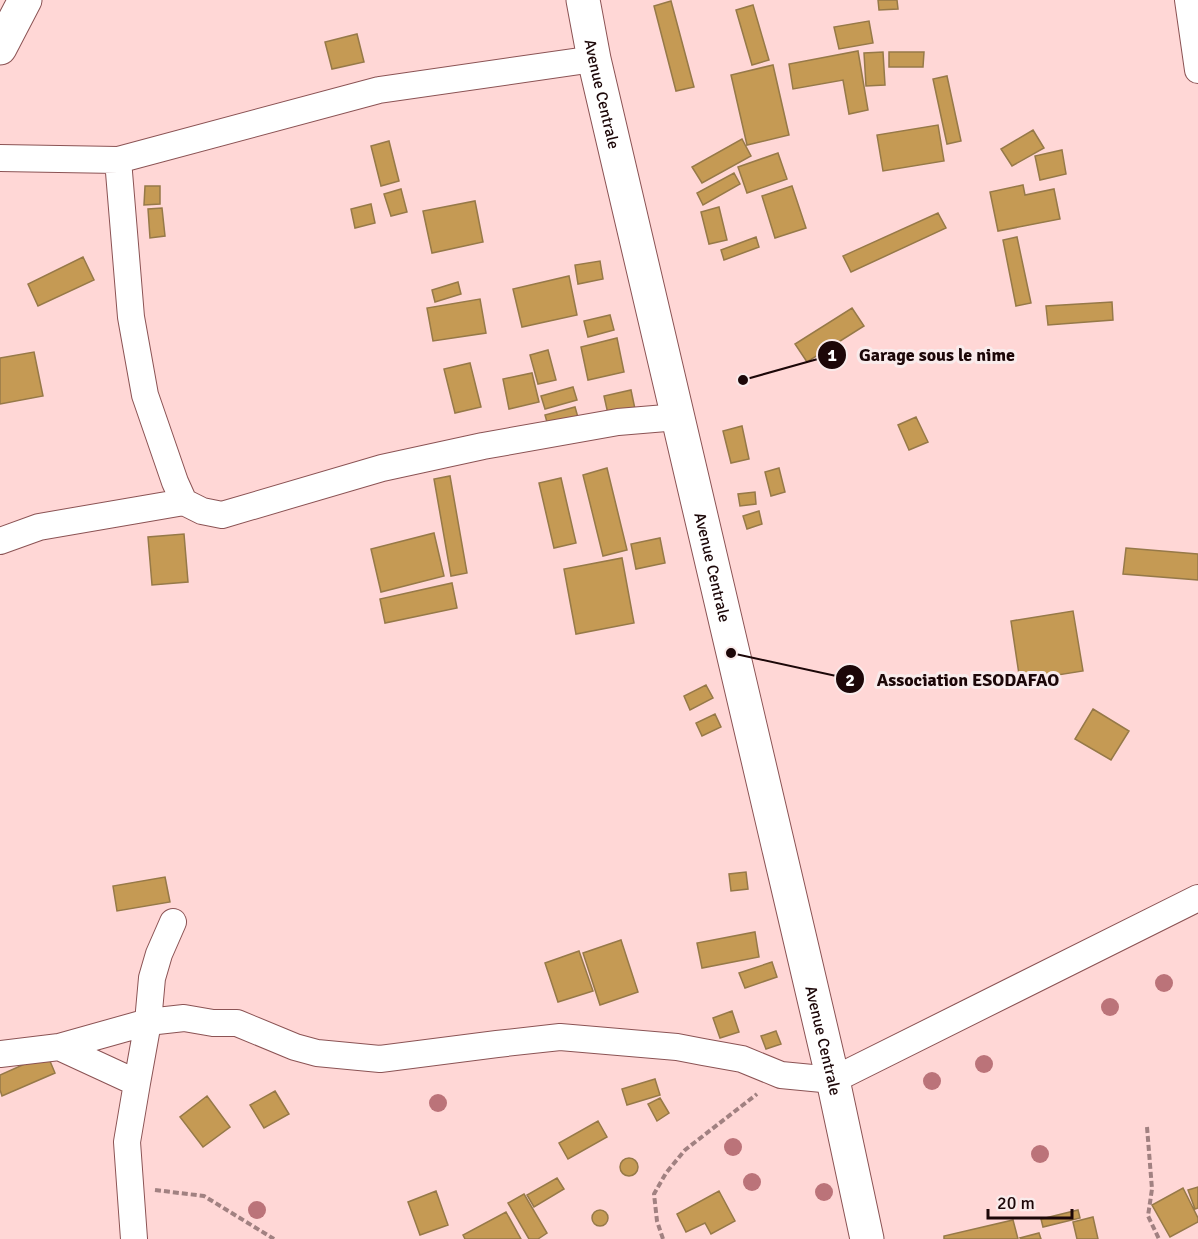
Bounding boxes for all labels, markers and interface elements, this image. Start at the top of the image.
street label: Avenue Centrale [580,38,624,151]
callout: Garage sous le nime [817,337,1027,373]
text: 1 [827,344,837,366]
text: Garage sous le nime [859,344,1015,366]
street label: Avenue Centrale [689,511,734,624]
callout: Association ESODAFAO [835,661,1072,697]
text: 2 [845,669,855,691]
text: Association ESODAFAO [877,669,1059,691]
street label: Avenue Centrale [800,984,845,1097]
scale bar [988,1182,1072,1220]
text: 20 m [997,1192,1035,1214]

